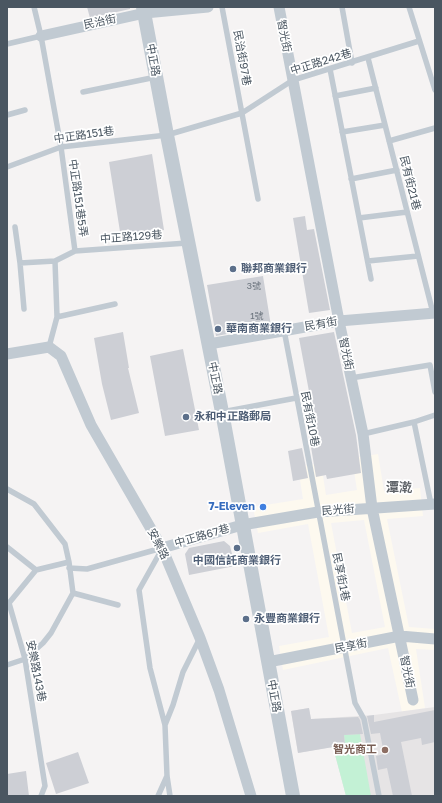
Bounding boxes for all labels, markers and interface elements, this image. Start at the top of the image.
street label: 民治街 [82,12,118,32]
street label: 智光街 [274,19,294,53]
street label: 民治街97巷 [231,29,253,87]
street label: 中正路 [144,43,162,77]
street label: 中正路242巷 [289,46,353,78]
street label: 中正路151巷 [53,124,115,146]
street label: 民有街21巷 [397,154,423,212]
street label: 中正路151巷5弄 [66,158,90,238]
street label: 中正路129巷 [99,228,163,246]
place label: 聯邦商業銀行 [241,262,307,276]
marker: 聯邦商業銀行 [228,264,238,274]
house number: 3號 [247,281,261,291]
house number: 1號 [250,311,264,321]
street label: 民有街 [304,315,338,333]
place label: 華南商業銀行 [226,322,292,336]
marker: 華南商業銀行 [213,324,223,334]
street label: 智光街 [336,336,356,372]
street label: 中正路 [205,361,225,395]
street label: 民有街10巷 [298,390,322,448]
place label: 永和中正路郵局 [194,410,271,424]
marker: 永和中正路郵局 [181,412,191,422]
district label: 潭漧 [386,480,412,496]
place label: 7-Eleven [209,500,255,514]
marker: 7-Eleven [258,502,268,512]
street label: 民光街 [321,502,355,518]
street label: 中正路67巷 [173,522,231,550]
street label: 安樂路 [145,526,171,562]
marker: 中國信託商業銀行 [232,543,242,553]
street label: 民享街1巷 [330,552,352,602]
place label: 中國信託商業銀行 [193,554,281,568]
place label: 永豐商業銀行 [254,612,320,626]
marker: 永豐商業銀行 [241,614,251,624]
street label: 民享街 [334,636,368,656]
street label: 安樂路143巷 [24,639,48,703]
street label: 智光街 [397,654,417,690]
street label: 中正路 [265,679,283,713]
place label: 智光商工 [333,743,377,757]
marker: 智光商工 [380,745,390,755]

